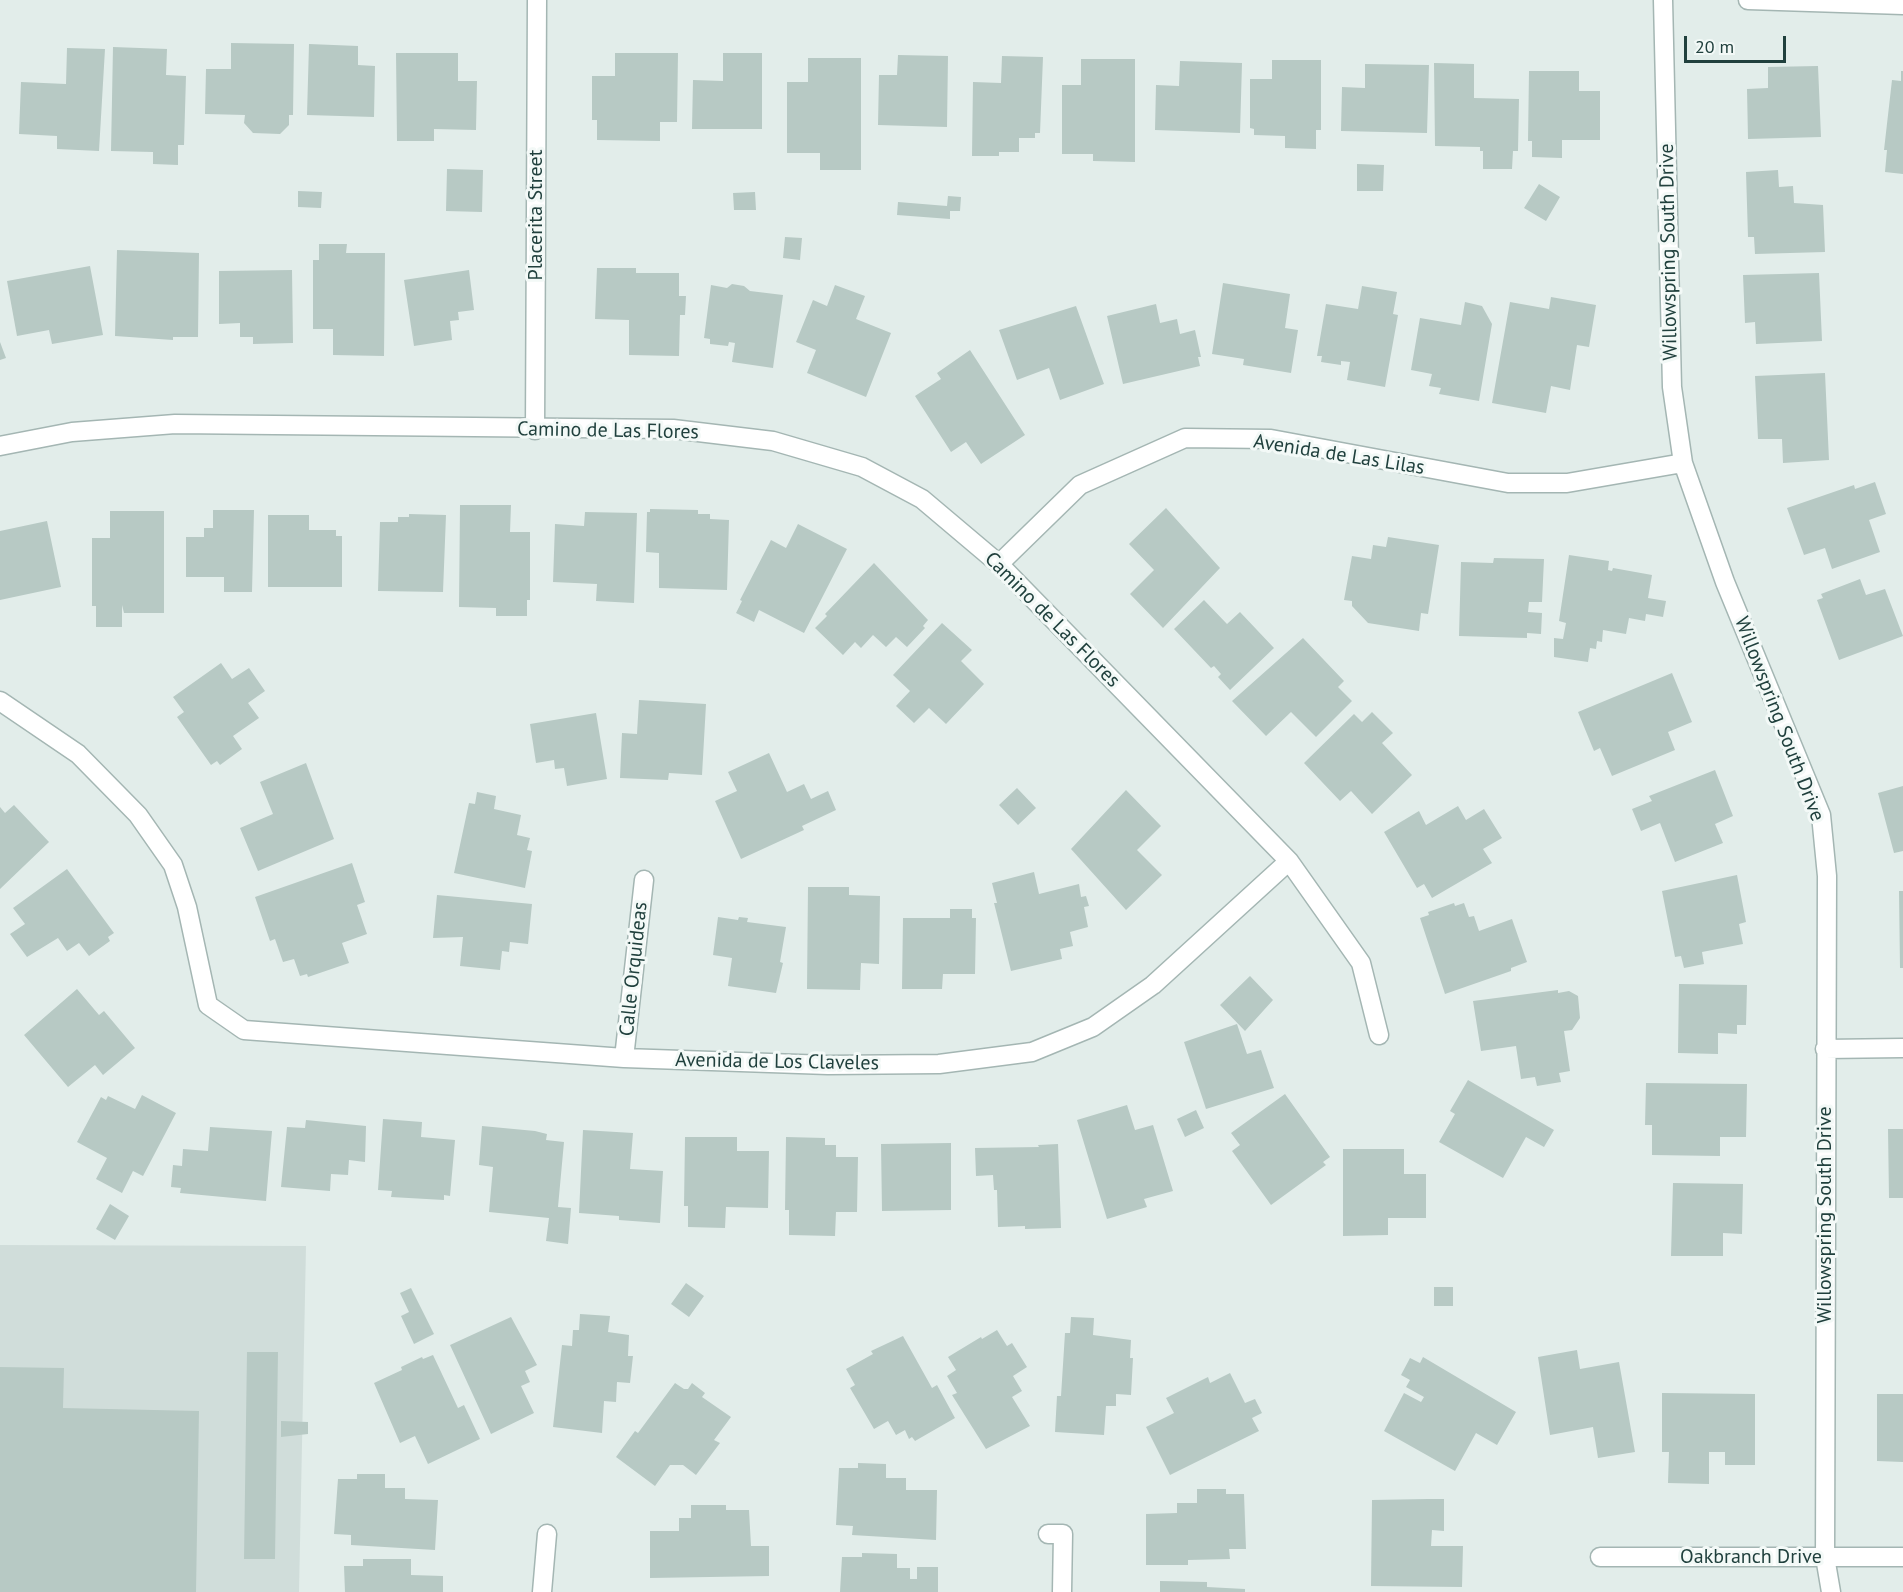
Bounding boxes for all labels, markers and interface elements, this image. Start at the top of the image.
scale bar [1687,24,1789,62]
text: 20 m [1695,35,1734,58]
street label: Willowspring South Drive [1655,143,1683,361]
street label: Placerita Street [524,150,548,280]
street label: Camino de Las Flores [517,417,699,445]
street label: Avenida de Las Lilas [1252,430,1426,480]
street label: Camino de Las Flores [979,547,1125,693]
street label: Willowspring South Drive [1729,613,1829,825]
street label: Calle Orquideas [615,901,653,1037]
street label: Avenida de Los Claveles [675,1048,879,1076]
street label: Willowspring South Drive [1813,1106,1837,1324]
street label: Oakbranch Drive [1680,1545,1822,1569]

